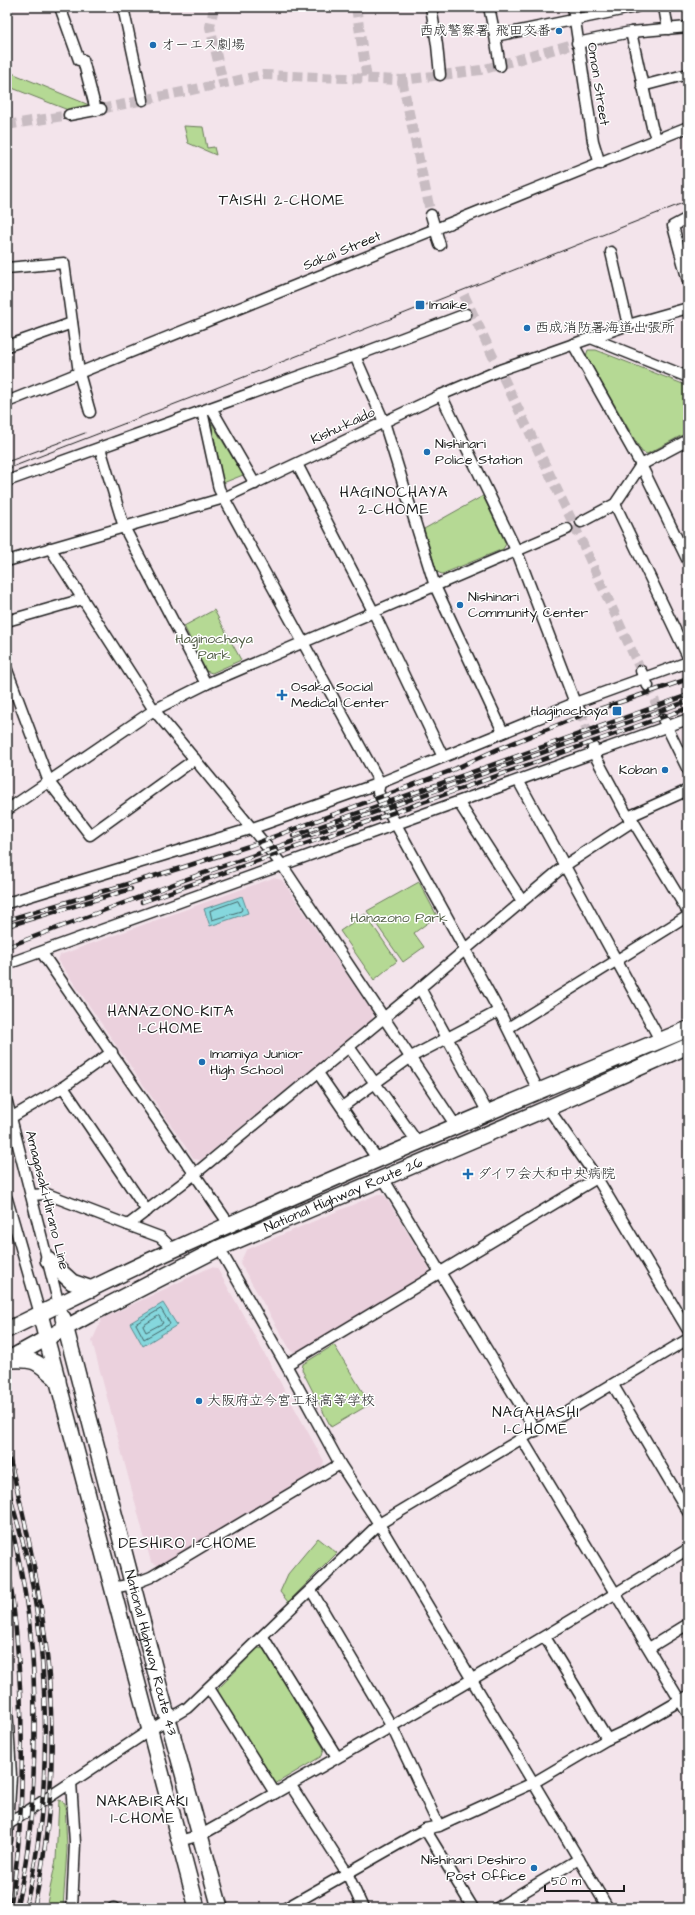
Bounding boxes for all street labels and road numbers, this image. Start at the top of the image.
street label: Omon Street [582,41,614,127]
street label: Sakai Street [300,226,384,276]
street label: Kishu-kaido [308,402,379,450]
street label: Amagasaki-Hirano Line [20,1128,74,1272]
street label: National Highway Route 26 [261,1152,426,1238]
street label: National Highway Route 43 [119,1568,182,1738]

